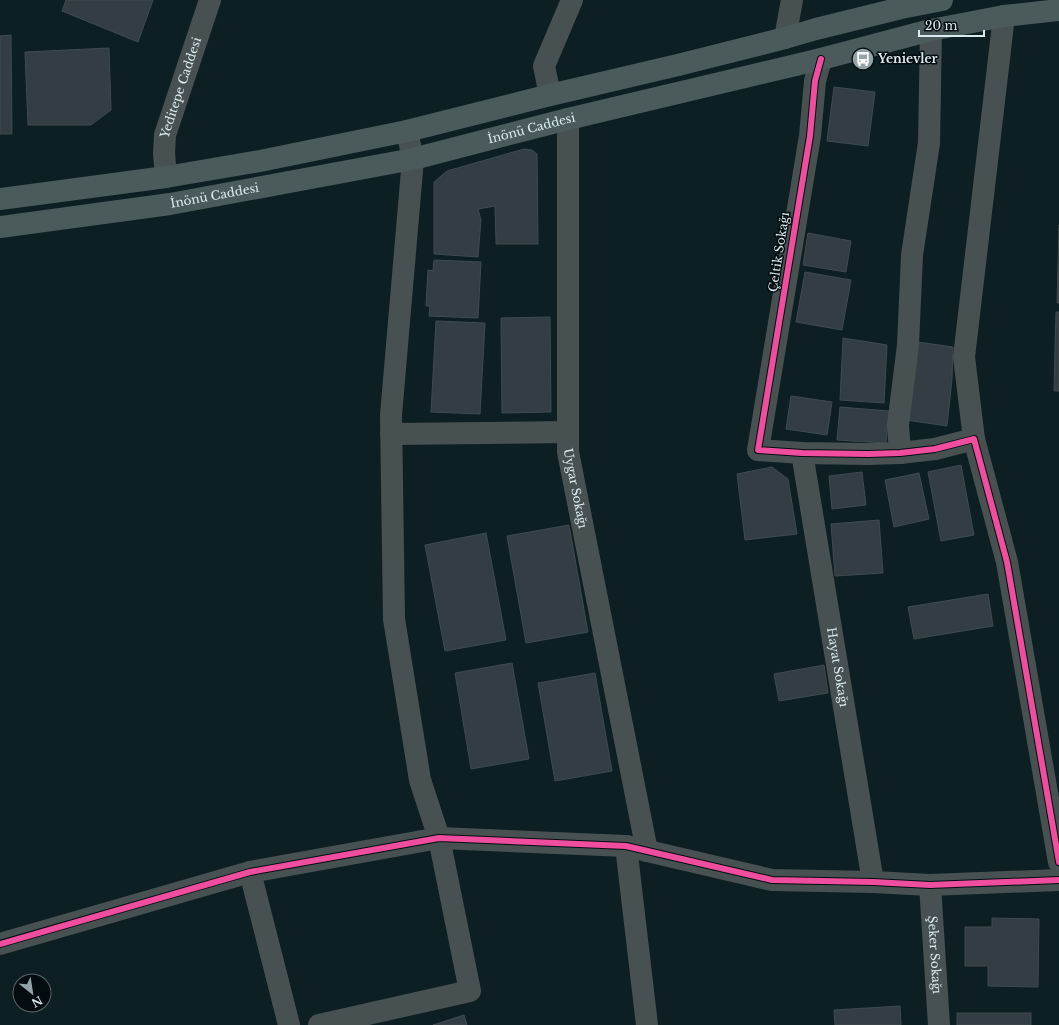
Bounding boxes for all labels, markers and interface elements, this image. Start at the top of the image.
scale bar [919,12,984,38]
text: 20 m [925,18,957,33]
street label: Yeditepe Caddesi [156,35,204,141]
bus stop icon: Yenievler [850,46,876,72]
place label: Yenievler [877,51,938,66]
street label: İnönü Caddesi [486,110,577,146]
street label: İnönü Caddesi [169,180,260,211]
street label: Çeltik Sokağı [765,211,792,293]
street label: Uygar Sokağı [560,447,591,530]
street label: Hayat Sokağı [824,626,852,708]
street label: Şeker Sokağı [925,915,945,994]
north arrow [12,973,52,1013]
text: N [28,993,45,1011]

